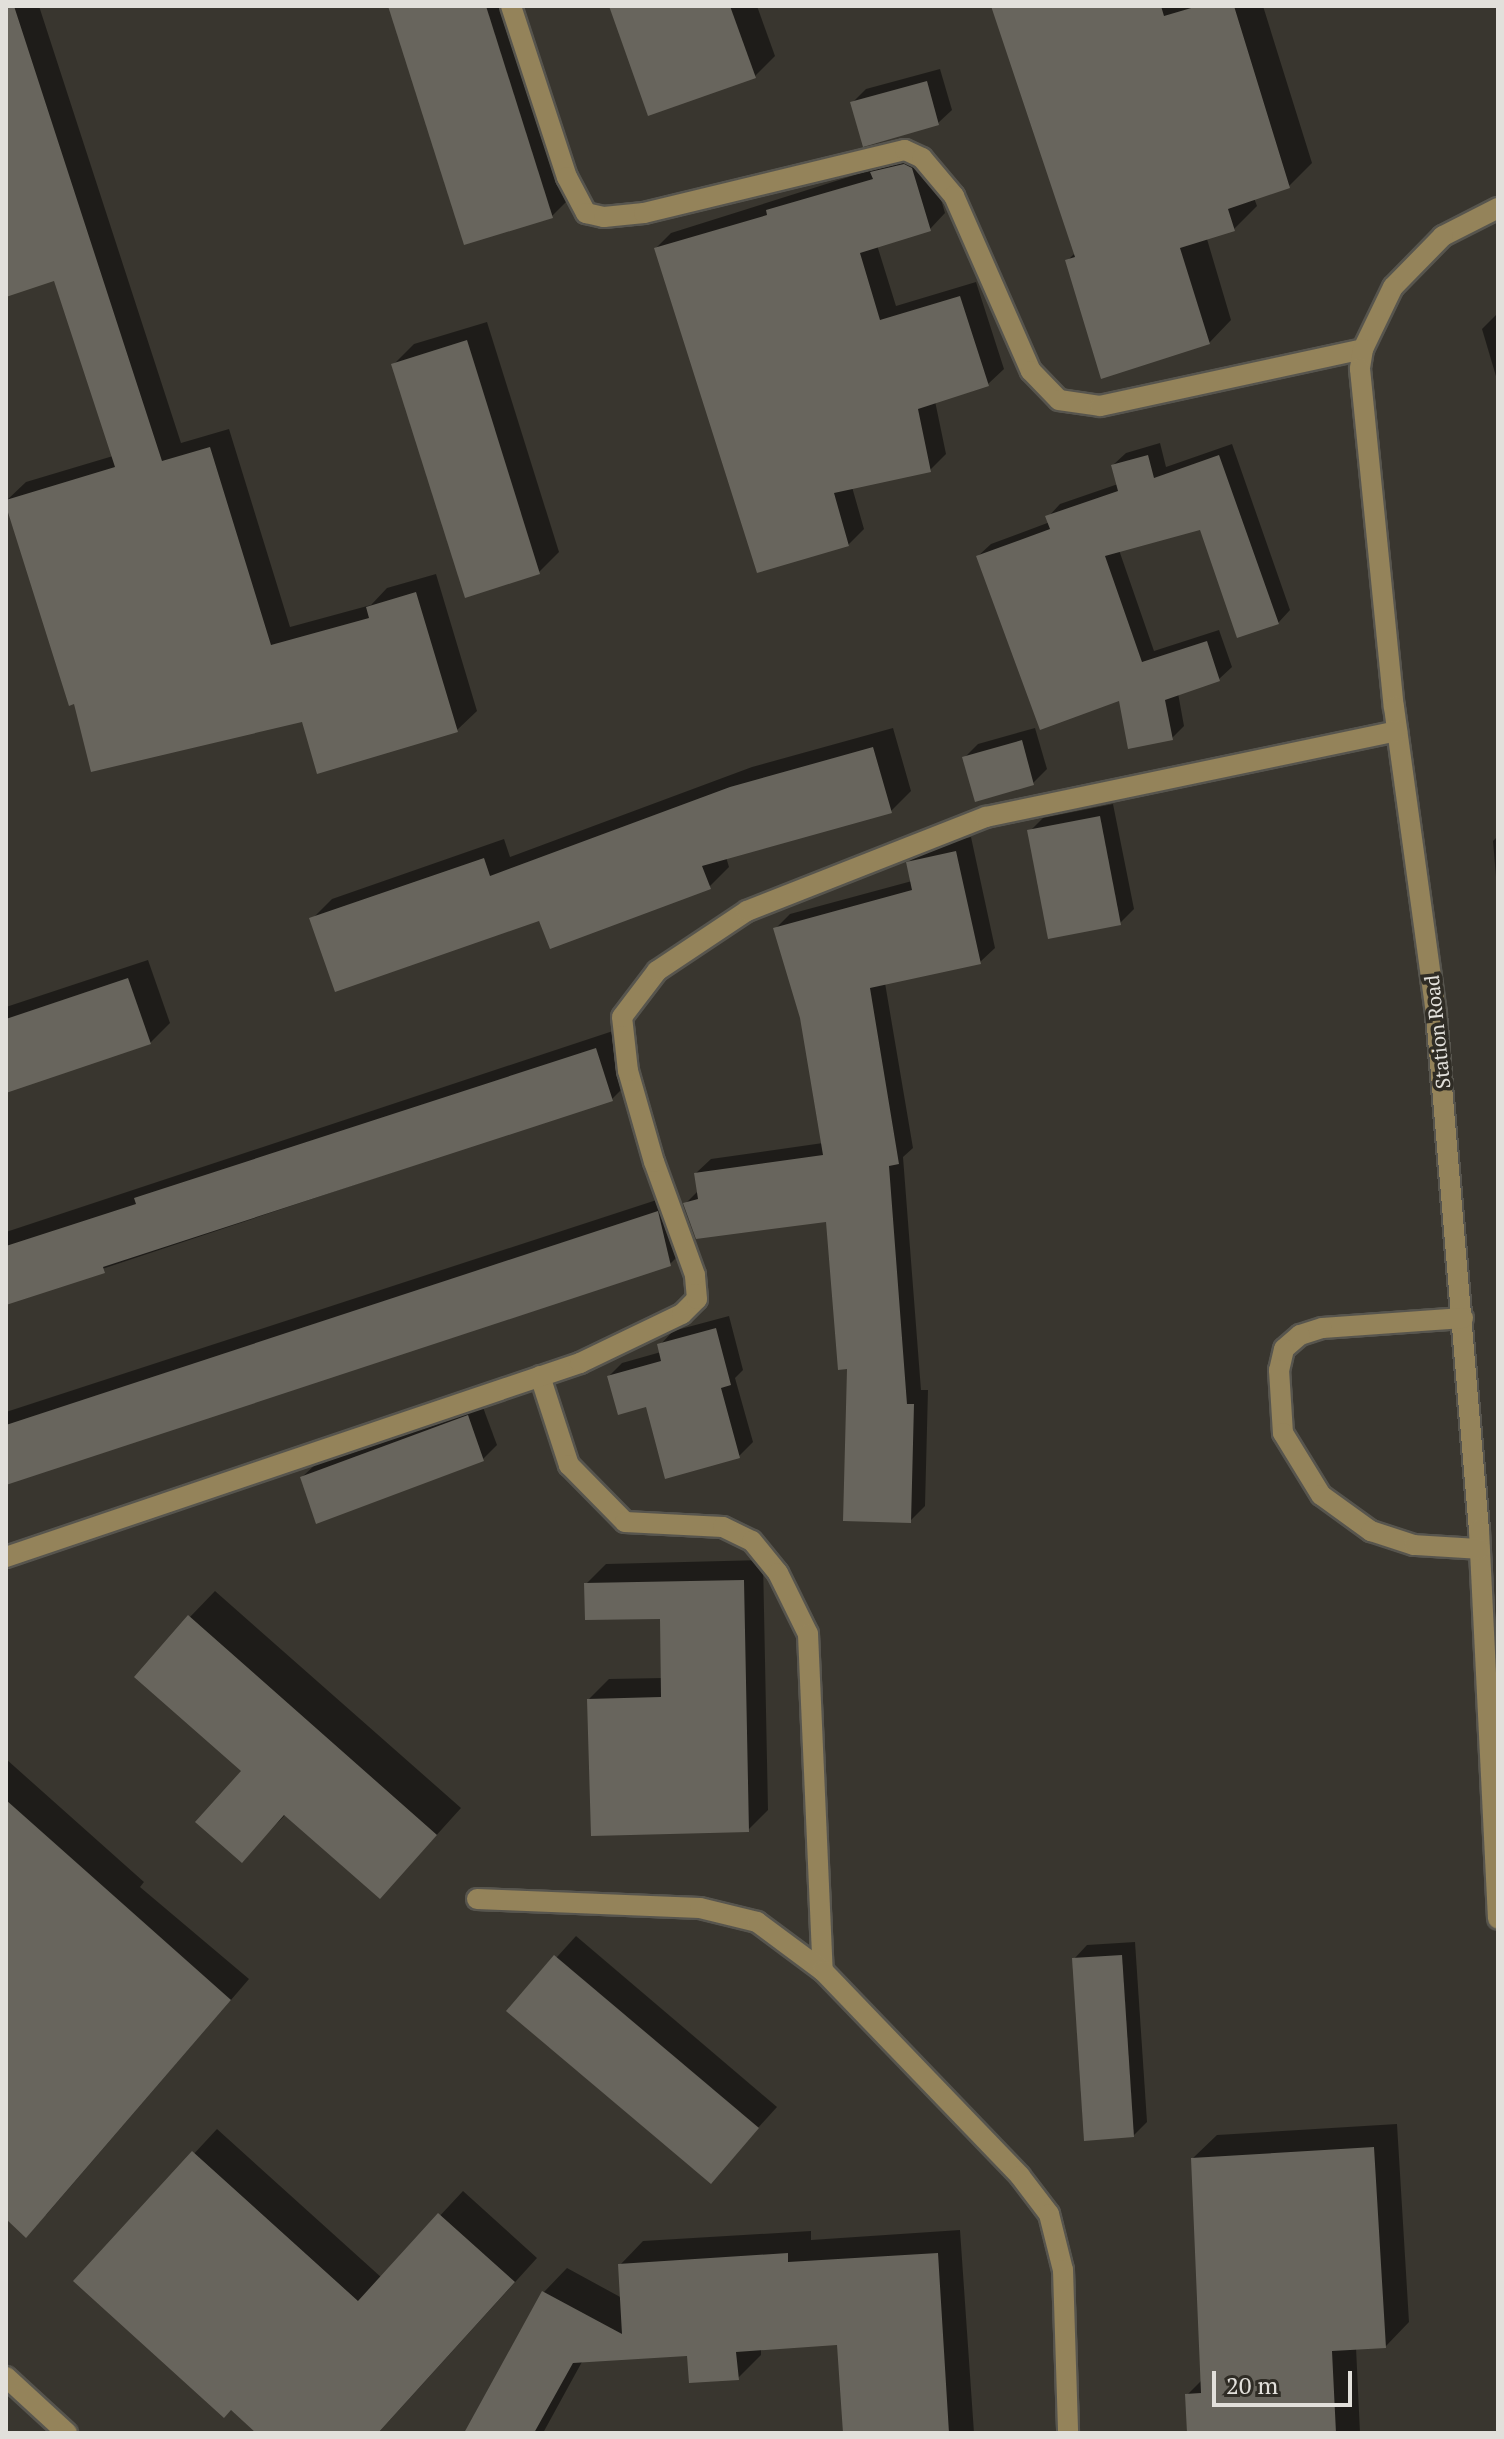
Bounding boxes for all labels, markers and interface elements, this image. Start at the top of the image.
street label: Station Road [1419,974,1455,1090]
scale bar [1216,2355,1356,2405]
text: 20 m [1226,2369,1278,2401]

